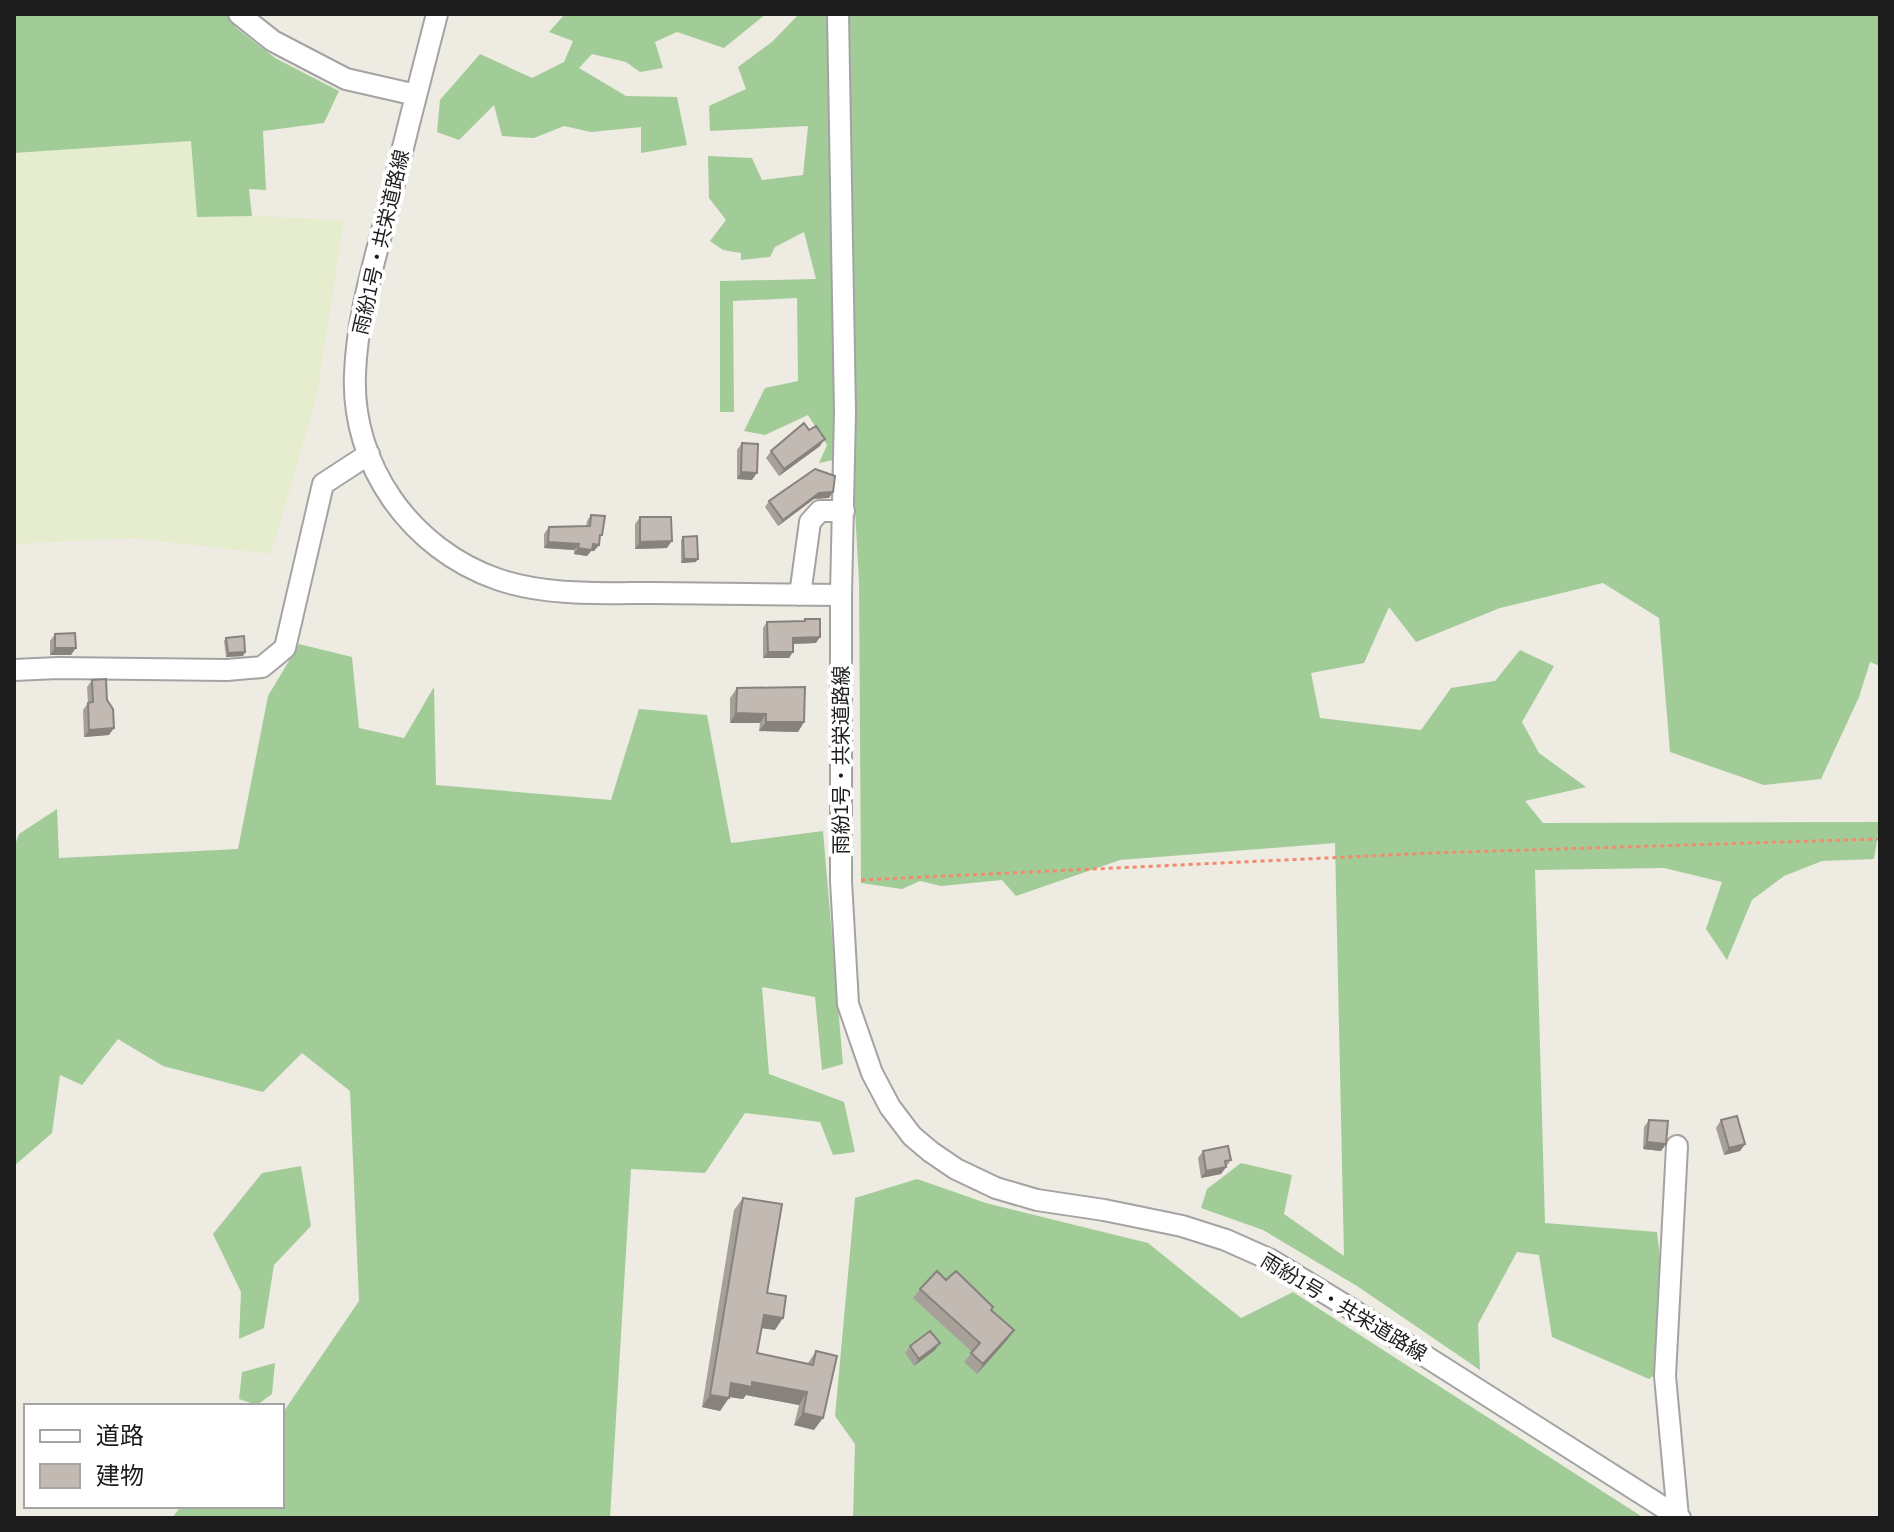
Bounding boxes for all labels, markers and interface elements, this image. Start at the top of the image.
street label: 雨紛1号・共栄道路線 [346,147,415,337]
street label: 雨紛1号・共栄道路線 [827,665,854,855]
street label: 雨紛1号・共栄道路線 [1256,1246,1432,1367]
legend [24,1404,284,1508]
text: 道路 [96,1419,144,1451]
text: 建物 [96,1459,144,1491]

